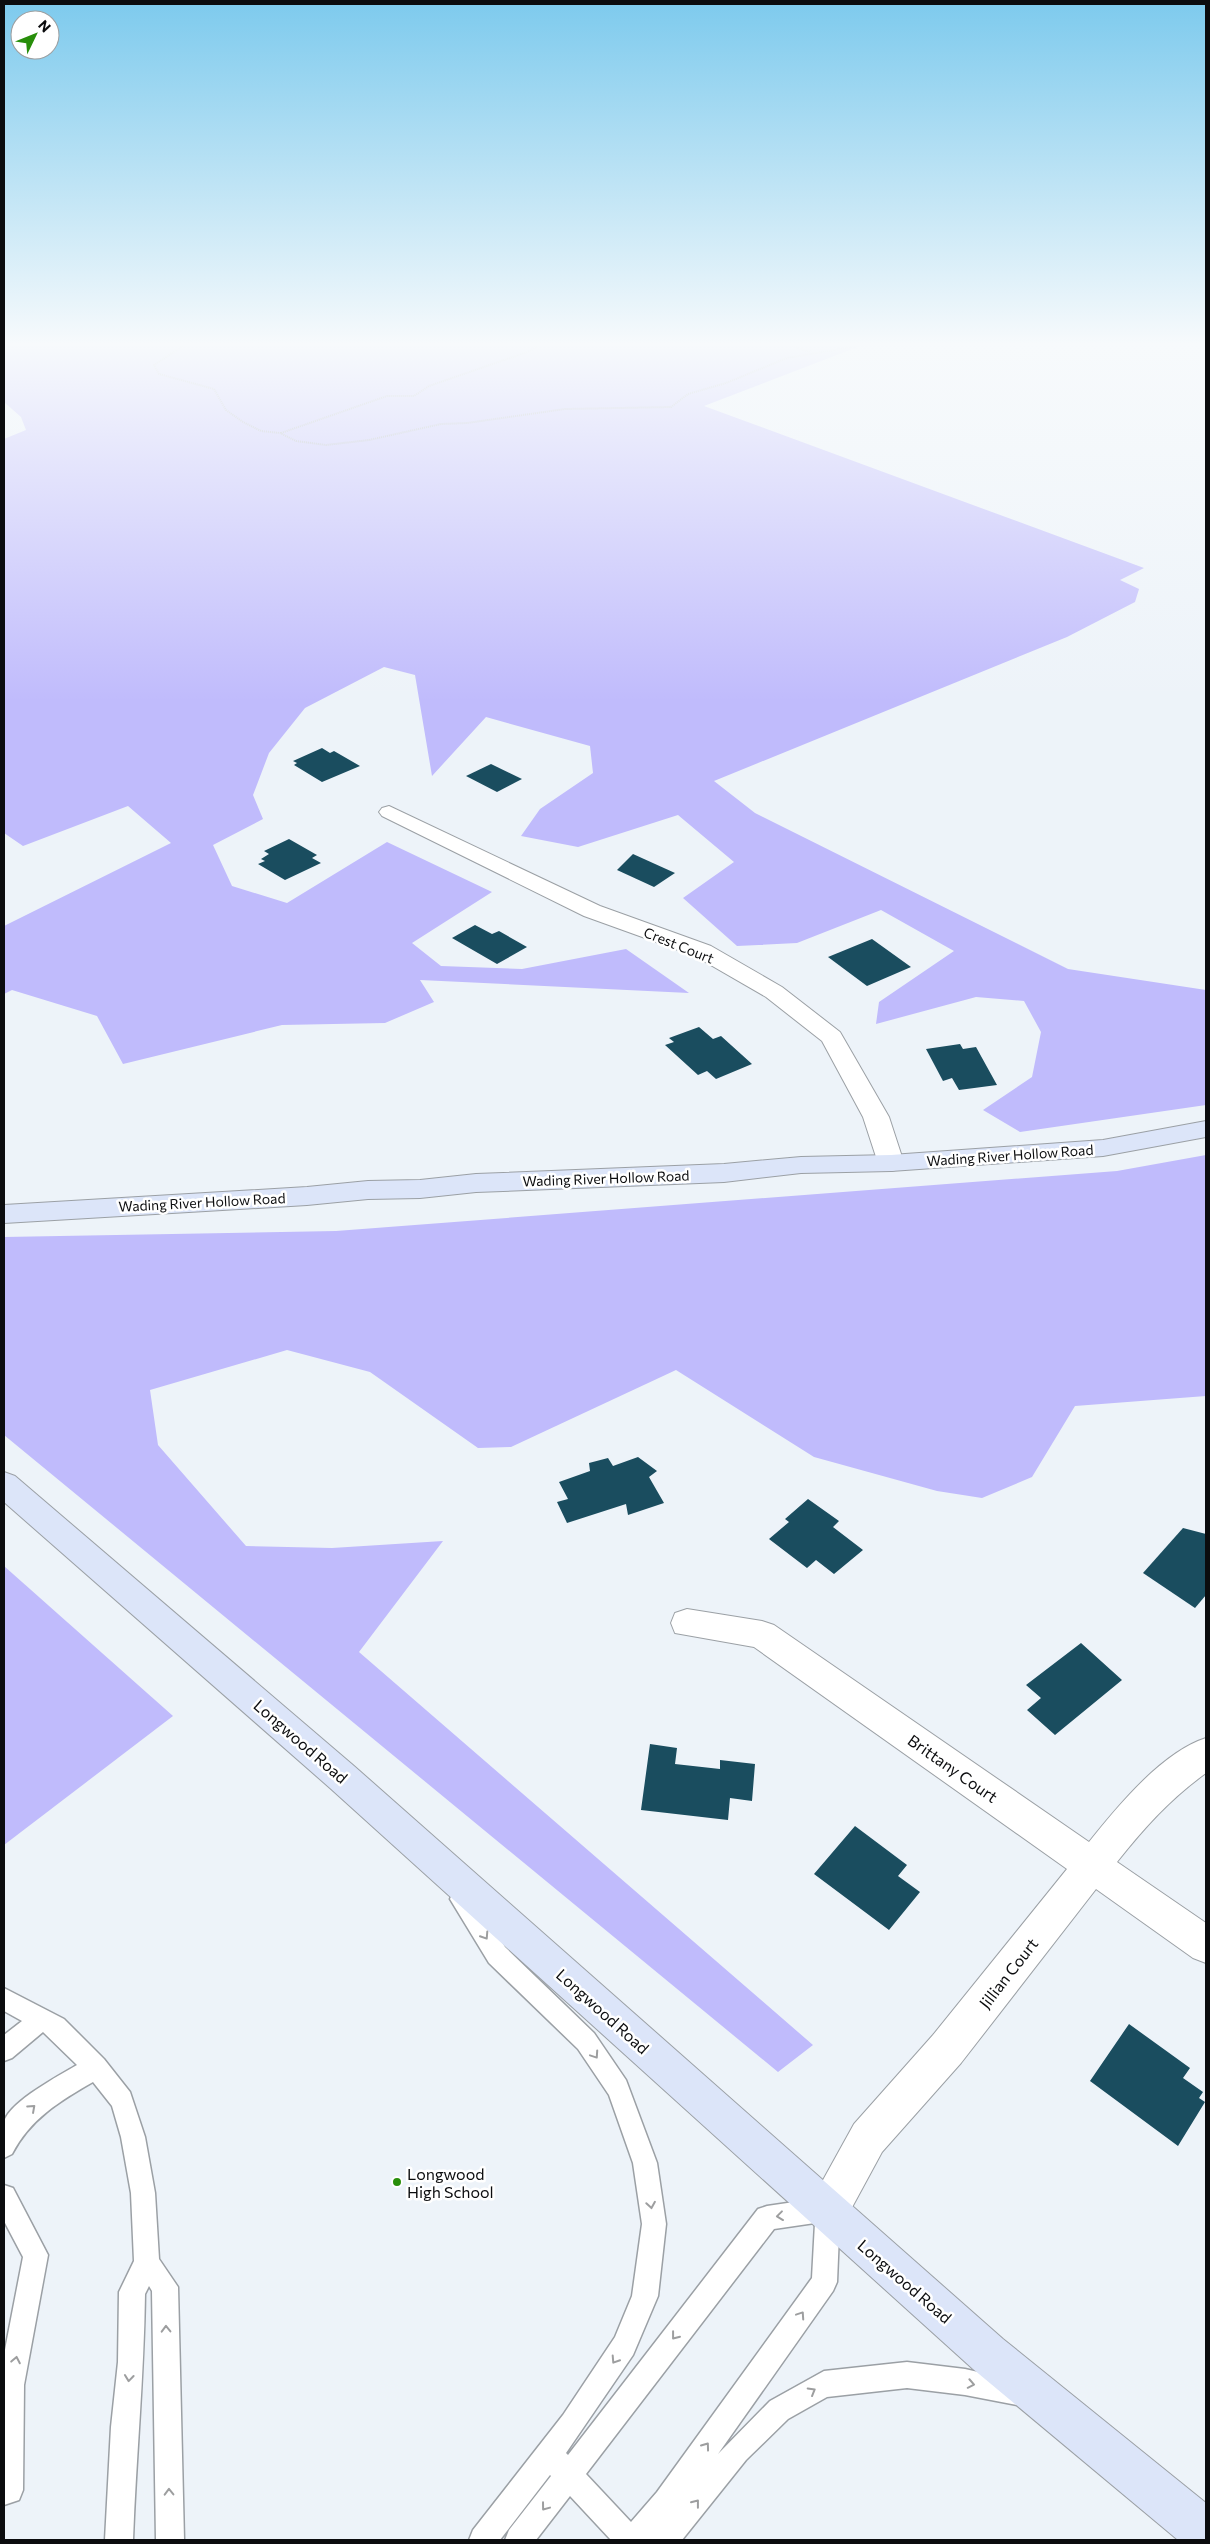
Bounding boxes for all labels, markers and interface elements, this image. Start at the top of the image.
north arrow [10,10,60,60]
text: N [35,16,55,35]
street label: Crest Court [641,923,717,967]
street label: Wading River Hollow Road [926,1141,1094,1169]
street label: Wading River Hollow Road [522,1167,690,1189]
street label: Wading River Hollow Road [118,1189,286,1215]
street label: Longwood Road [250,1695,352,1787]
street label: Brittany Court [905,1730,1002,1806]
one-way arrow [479,1930,488,1940]
street label: Jillian Court [975,1934,1042,2012]
street label: Longwood Road [553,1965,653,2057]
one-way arrow [589,2049,598,2058]
one-way arrow [27,2104,36,2113]
place label: Longwood High School [407,2164,494,2201]
marker: Longwood High School [391,2176,403,2188]
one-way arrow [645,2201,655,2209]
one-way arrow [775,2210,783,2221]
street label: Longwood Road [854,2235,956,2327]
one-way arrow [795,2311,805,2320]
one-way arrow [161,2325,171,2332]
one-way arrow [673,2330,681,2339]
one-way arrow [611,2354,621,2363]
one-way arrow [10,2355,21,2364]
one-way arrow [124,2375,135,2383]
one-way arrow [967,2378,976,2388]
one-way arrow [806,2387,815,2397]
one-way arrow [700,2442,709,2452]
one-way arrow [164,2487,174,2495]
one-way arrow [691,2500,699,2509]
one-way arrow [542,2501,550,2510]

